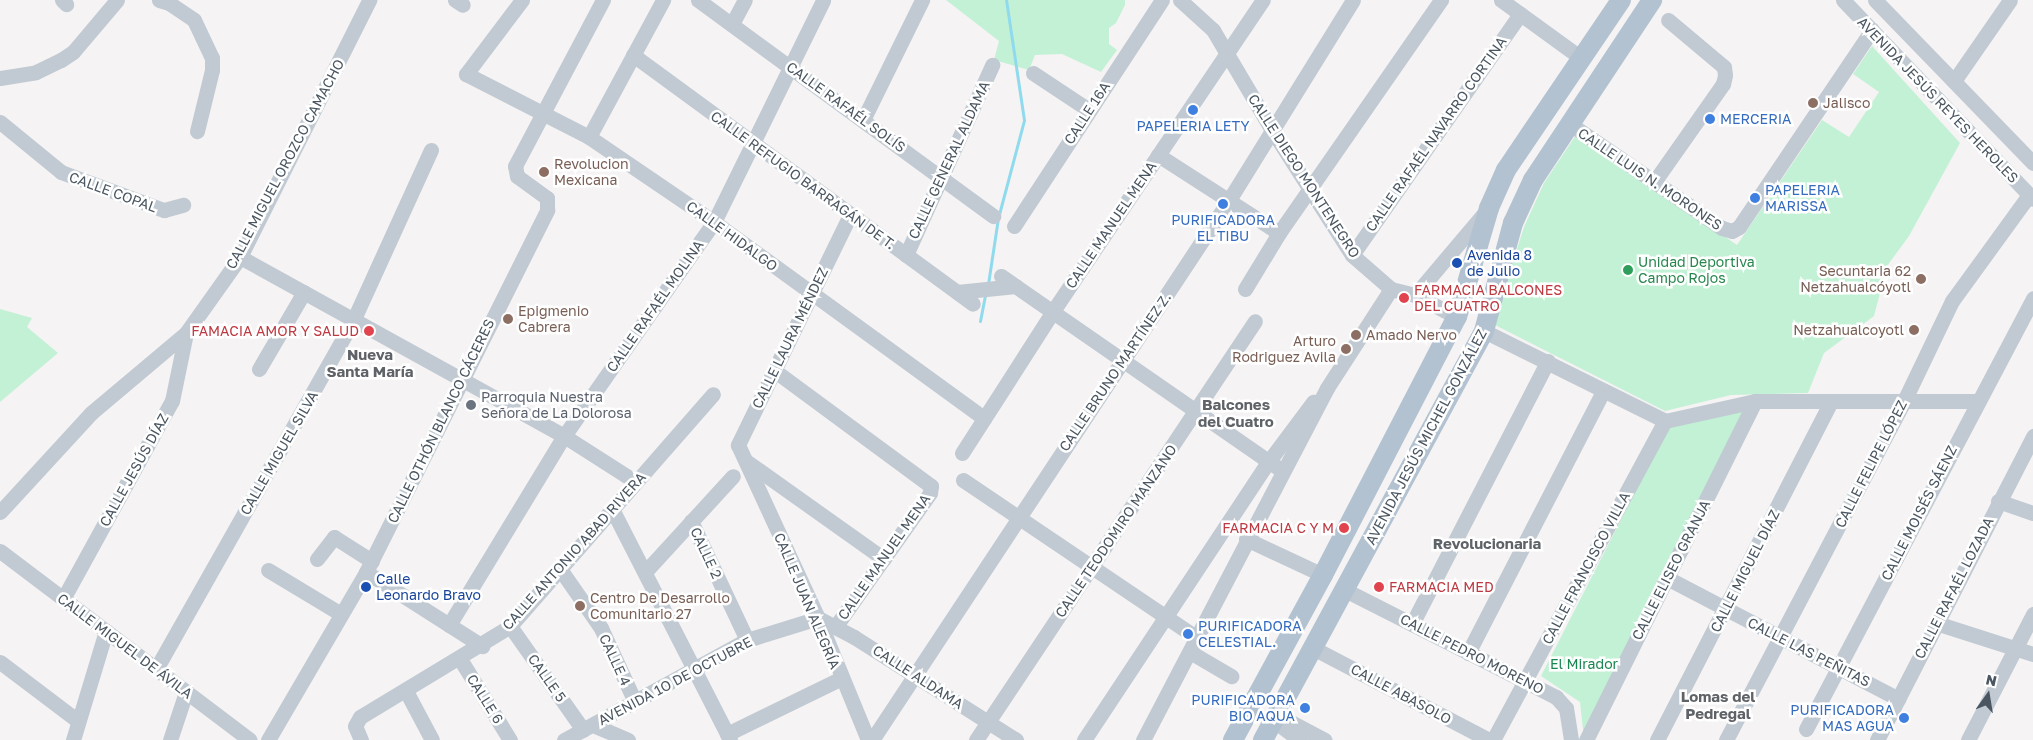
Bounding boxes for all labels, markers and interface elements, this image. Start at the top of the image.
street label: AVENIDA JESÚS REYES HEROLES [1854,14,2022,186]
street label: CALLE RAFAÉL NAVARRO CORTINA [1362,33,1510,235]
street label: CALLE MIGUEL OROZCO CAMACHO [222,56,348,272]
street label: CALLE RAFAÉL SOLÍS [783,58,909,156]
street label: CALLE GENERAL ALDAMA [905,78,993,242]
street label: CALLE 16A [1061,79,1113,147]
street label: CALLE DIEGO MONTENEGRO [1245,91,1363,261]
place label: Jalisco [1823,95,1870,111]
marker: Jalisco [1807,97,1819,109]
marker: PAPELERIA LETY [1187,104,1199,116]
street label: CALLE REFUGIO BARRAGÁN DE T. [707,107,899,253]
place label: MERCERIA [1720,111,1791,127]
marker: MERCERIA [1704,113,1716,125]
place label: PAPELERIA LETY [1136,118,1250,134]
street label: CALLE LUIS N. MORONES [1575,125,1725,233]
place label: Revolucion Mexicana [554,156,629,188]
street label: CALLE MANUEL MENA [1062,158,1160,292]
marker: Revolucion Mexicana [538,166,550,178]
street label: CALLE COPAL [67,168,159,216]
place label: PAPELERIA MARISSA [1765,182,1840,214]
marker: PAPELERIA MARISSA [1749,192,1761,204]
street label: CALLE HIDALGO [683,197,781,275]
marker: PURIFICADORA EL TIBU [1217,198,1229,210]
place label: PURIFICADORA EL TIBU [1171,212,1275,244]
street label: CALLE RAFAÉL MOLINA [603,237,707,375]
place label: Avenida 8 de Julio [1467,247,1532,280]
place label: Unidad Deportiva Campo Rojos [1638,254,1755,286]
marker: Avenida 8 de Julio [1451,257,1463,269]
place label: Secuntaria 62 Netzahualcóyotl [1800,263,1911,296]
marker: Unidad Deportiva Campo Rojos [1622,264,1634,276]
street label: CALLE LAURA MÉNDEZ [749,265,831,411]
marker: Secuntaria 62 Netzahualcóyotl [1915,273,1927,285]
place label: FARMACIA BALCONES DEL CUATRO [1414,282,1562,314]
street label: CALLE BRUNO MARTÍNEZ Z. [1056,290,1174,454]
marker: FARMACIA BALCONES DEL CUATRO [1398,292,1410,304]
place label: Epigmenio Cabrera [518,303,589,336]
marker: Epigmenio Cabrera [502,313,514,325]
street label: CALLE OTHÓN BLANCO CÁCERES [384,316,498,526]
place label: Netzahualcoyotl [1793,322,1904,338]
place label: FAMACIA AMOR Y SALUD [191,323,359,339]
marker: Netzahualcoyotl [1908,324,1920,336]
marker: FAMACIA AMOR Y SALUD [363,325,375,337]
street label: AVENIDA JESÚS MICHEL GONZÁLEZ [1362,326,1490,548]
place label: Amado Nervo [1366,327,1457,343]
marker: Amado Nervo [1350,329,1362,341]
place label: Arturo Rodriguez Avila [1232,333,1336,366]
marker: Arturo Rodriguez Avila [1340,343,1352,355]
district label: Nueva Santa María [327,345,413,380]
street label: CALLE MIGUEL SILVA [237,388,321,518]
place label: Parroquia Nuestra Señora de La Dolorosa [481,389,632,422]
district label: Balcones del Cuatro [1198,395,1274,430]
street label: CALLE FELIPE LÓPEZ [1832,397,1910,531]
marker: Parroquia Nuestra Señora de La Dolorosa [465,399,477,411]
street label: CALLE JESÚS DÍAZ [96,411,172,529]
street label: CALLE TEODOMIRO MANZANO [1052,441,1180,621]
street label: CALLE MOISÉS SÁENZ [1878,443,1960,583]
street label: CALLE ANTONIO ABAD RIVERA [499,469,649,633]
street label: CALLE FRANCISCO VILLA [1539,489,1633,647]
street label: CALLE MANUEL MENA [834,491,934,623]
street label: CALLE ELISEO GRANJA [1628,497,1714,643]
street label: CALLE MIGUEL DÍAZ [1707,507,1783,635]
street label: CALLE RAFAÉL LOZADA [1911,514,1997,662]
place label: FARMACIA C Y M [1222,520,1334,536]
marker: FARMACIA C Y M [1338,522,1350,534]
street label: CALLE 2 [687,525,725,581]
street label: CALLE JUAN ALEGRÍA [771,530,843,672]
district label: Revolucionaria [1433,535,1541,553]
place label: Calle Leonardo Bravo [376,571,481,604]
place label: FARMACIA MED [1389,579,1494,595]
marker: Calle Leonardo Bravo [360,581,372,593]
marker: FARMACIA MED [1373,581,1385,593]
street label: CALLE MIGUEL DE ÁVILA [54,590,196,702]
place label: Centro De Desarrollo Comunitario 27 [590,590,730,622]
marker: Centro De Desarrollo Comunitario 27 [574,600,586,612]
street label: CALLE PEDRO MORENO [1397,610,1547,698]
street label: CALLE LAS PEÑITAS [1745,614,1873,690]
place label: PURIFICADORA CELESTIAL. [1198,618,1302,650]
marker: PURIFICADORA CELESTIAL. [1182,628,1194,640]
street label: CALLE 4 [596,631,634,689]
street label: AVENIDA 1O DE OCTUBRE [595,633,755,729]
street label: CALLE ALDAMA [870,642,966,712]
street label: CALLE 5 [524,651,570,705]
park label: El Mirador [1550,656,1618,672]
street label: CALLE ABASOLO [1348,660,1454,728]
north arrow [1963,670,2013,720]
text: N [1984,670,1999,689]
street label: CALLE 6 [463,671,507,727]
district label: Lomas del Pedregal [1681,687,1755,722]
place label: PURIFICADORA BIO AQUA [1191,692,1295,724]
marker: PURIFICADORA BIO AQUA [1299,702,1311,714]
place label: PURIFICADORA MAS AGUA [1790,702,1894,734]
marker: PURIFICADORA MAS AGUA [1898,712,1910,724]

